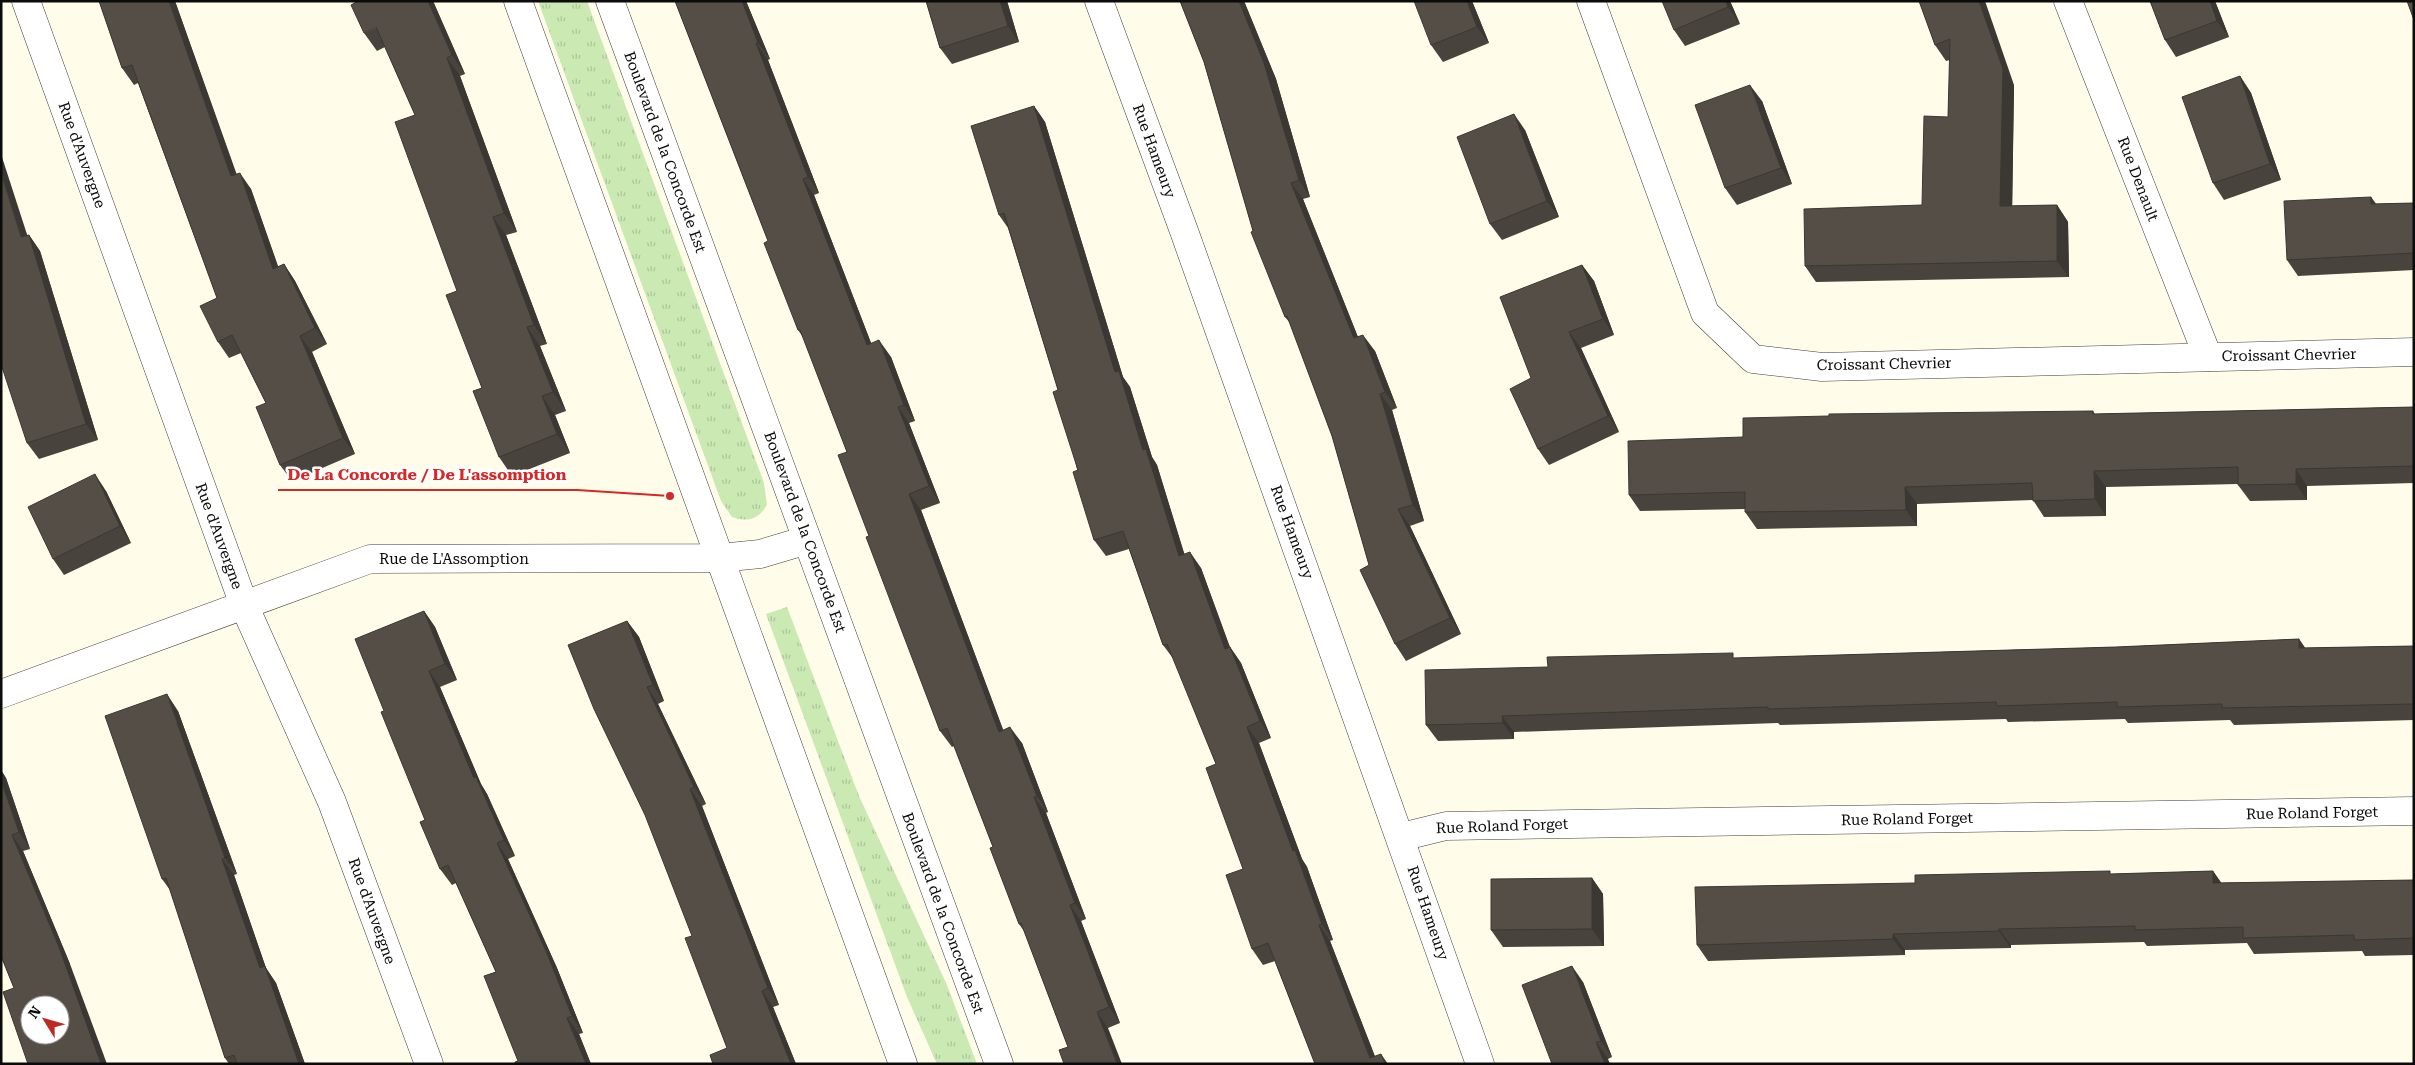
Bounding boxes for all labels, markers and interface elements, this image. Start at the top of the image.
street label: Boulevard de la Concorde Est [620,49,710,256]
street label: Rue d'Auvergne [54,99,110,211]
street label: Rue Hameury [1129,102,1179,201]
street label: Rue Denault [2114,134,2162,224]
street label: Croissant Chevrier [2221,345,2357,365]
street label: Croissant Chevrier [1816,354,1952,374]
street label: Boulevard de la Concorde Est [760,429,850,636]
callout: De La Concorde / De L'assomption [278,459,577,490]
text: De La Concorde / De L'assomption [288,465,567,484]
street label: Rue d'Auvergne [191,480,247,592]
street label: Rue Hameury [1267,483,1317,582]
street label: Rue de L'Assomption [379,550,529,568]
street label: Rue Roland Forget [2246,803,2379,823]
street label: Rue Roland Forget [1841,809,1974,829]
street label: Boulevard de la Concorde Est [898,810,988,1017]
street label: Rue Roland Forget [1436,815,1569,837]
street label: Rue d'Auvergne [344,855,400,967]
street label: Rue Hameury [1403,863,1453,963]
north arrow [20,995,70,1045]
text: N [25,1003,44,1021]

